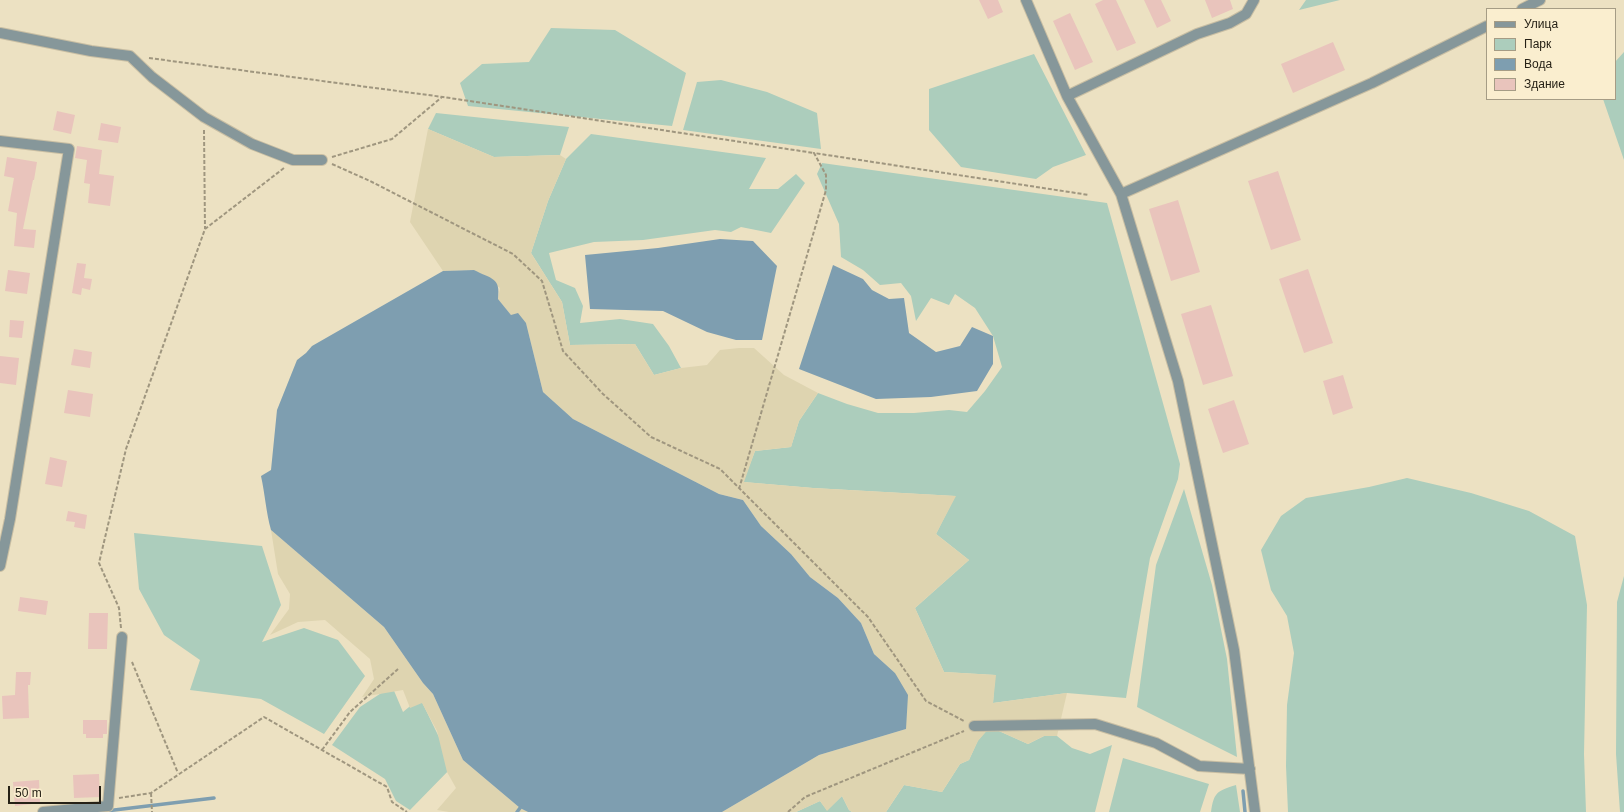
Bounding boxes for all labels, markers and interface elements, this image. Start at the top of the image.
legend [1486,8,1616,100]
text: Улица [1524,17,1558,31]
text: Парк [1524,37,1551,51]
text: Вода [1524,57,1552,71]
text: Здание [1524,77,1565,91]
scale bar [10,778,103,804]
text: 50 m [15,786,42,800]

